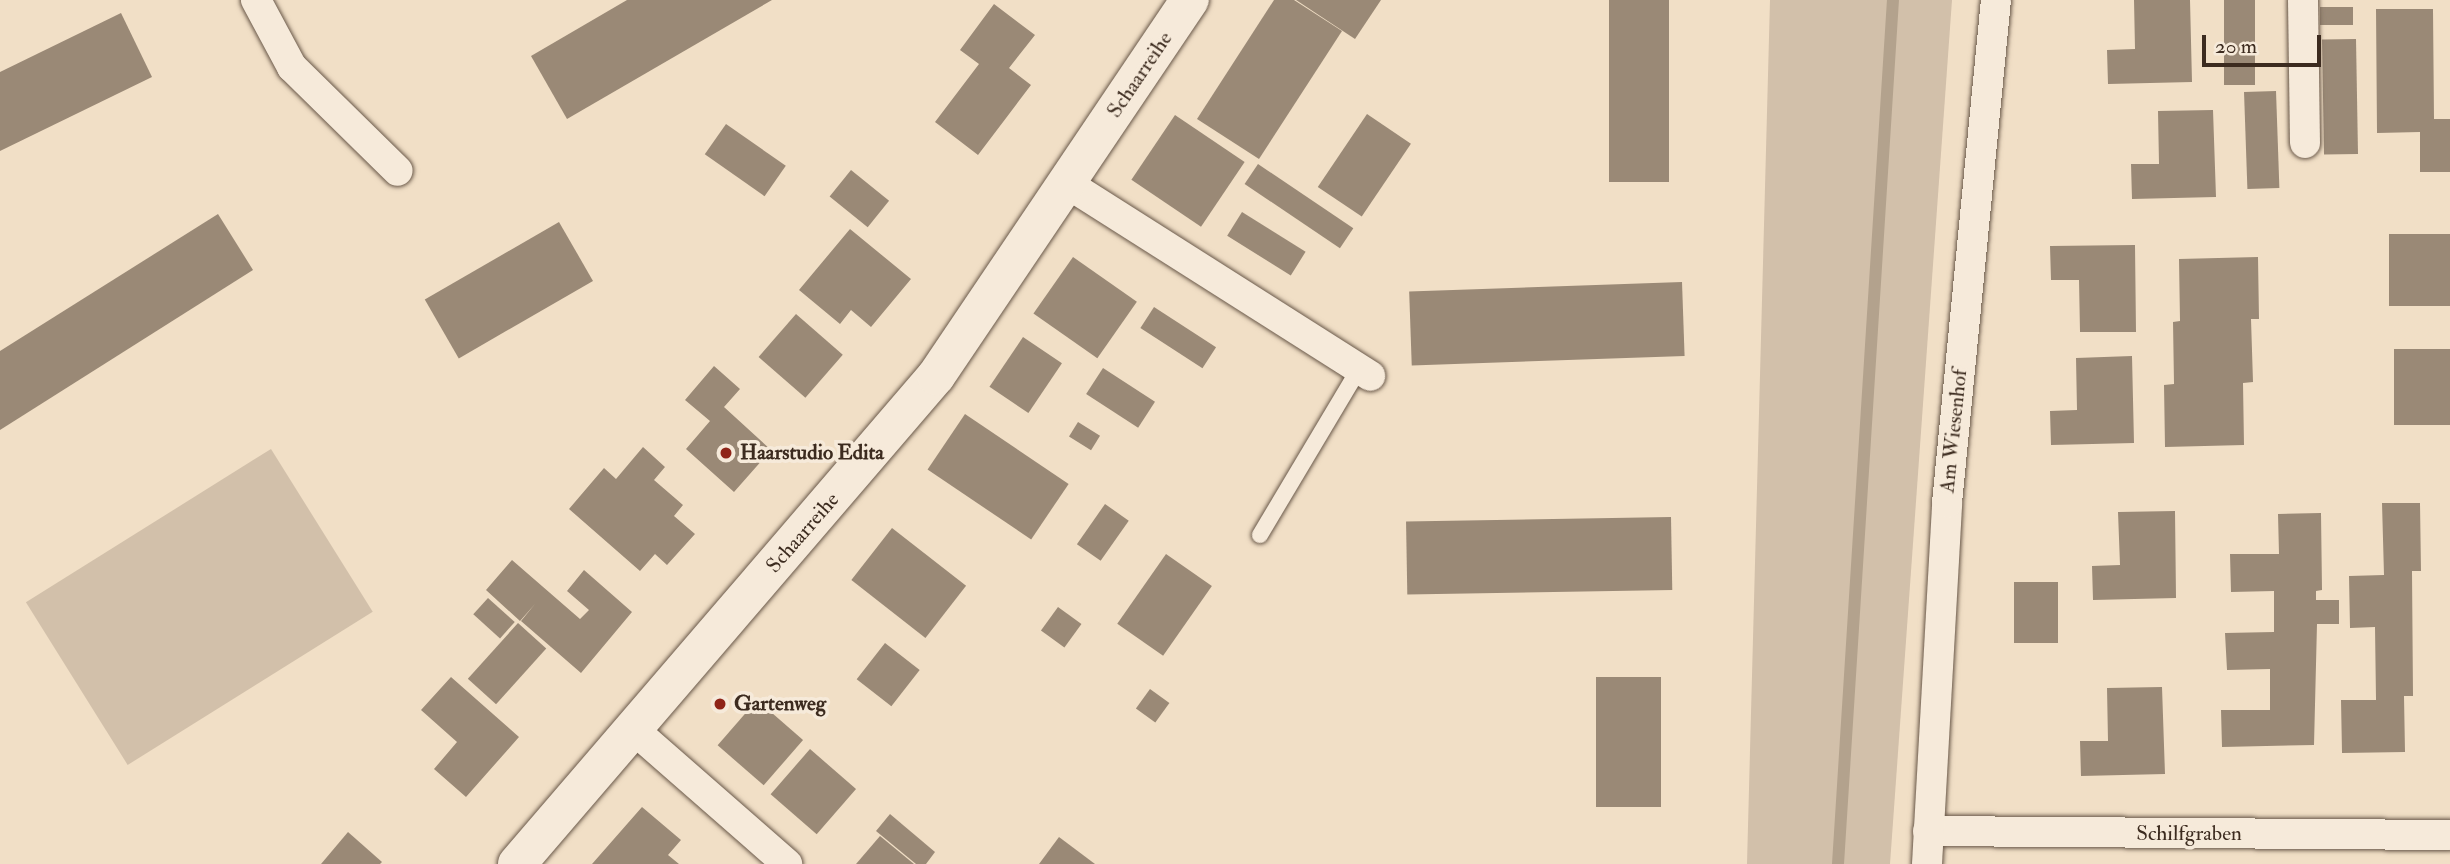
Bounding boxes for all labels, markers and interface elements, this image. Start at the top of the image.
scale bar [2205,21,2324,65]
street label: Schaarreihe [1102,27,1178,123]
text: 20 m [2215,33,2257,60]
street label: Am Wiesenhof [1935,368,1973,494]
place label: Haarstudio Edita [740,440,884,466]
marker: Haarstudio Edita [718,445,734,461]
street label: Schaarreihe [761,488,845,578]
place label: Gartenweg [734,691,826,717]
marker: Gartenweg [712,696,728,712]
street label: Schilfgraben [2136,821,2242,847]

